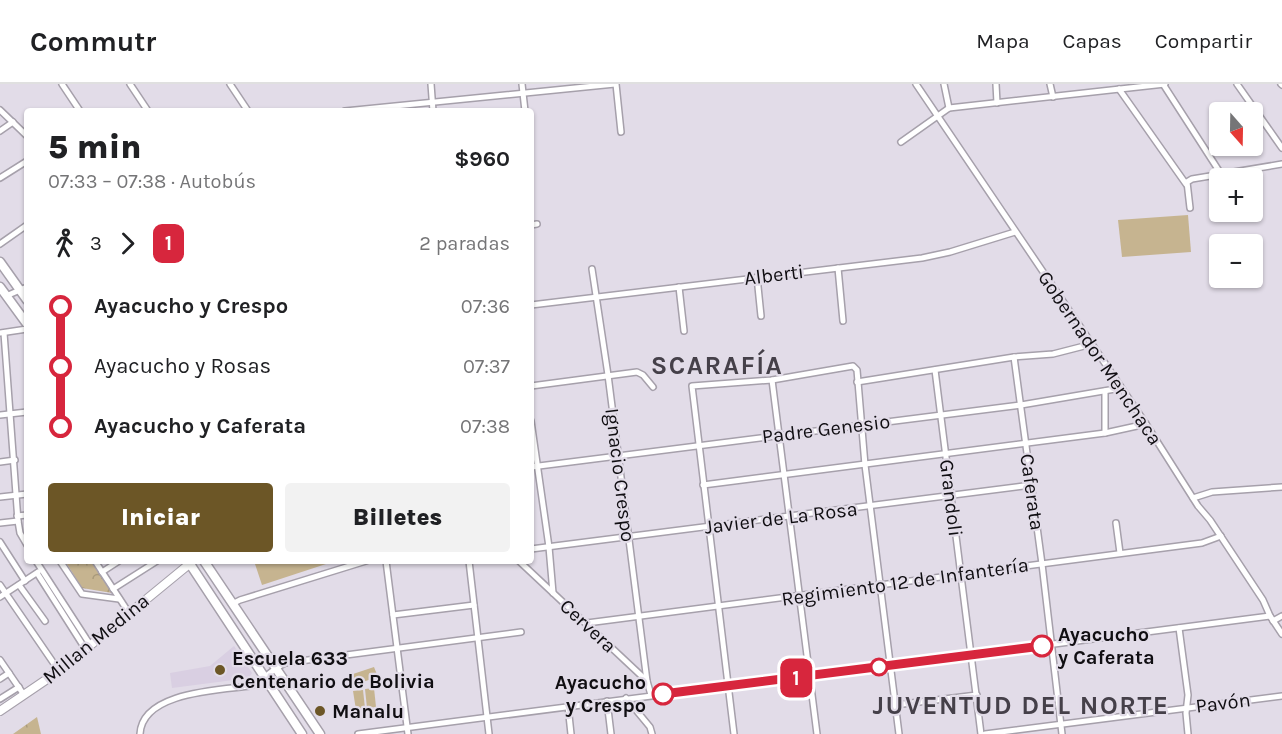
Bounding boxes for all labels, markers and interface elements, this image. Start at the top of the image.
text: Commutr [30,25,156,58]
text: Mapa [976,29,1030,53]
text: Capas [1063,29,1122,53]
text: Compartir [1155,29,1252,53]
north arrow [1209,102,1263,156]
map controls [1209,102,1263,288]
text: 5 min [48,128,142,166]
text: $960 [454,146,510,172]
button: + [1209,168,1263,222]
text: 07:33 – 07:38 · Autobús [48,170,256,193]
icon: walk [48,227,81,260]
icon: forward [111,227,144,260]
text: 1 [165,231,172,255]
text: 3 [90,232,102,255]
text: 2 paradas [419,232,510,255]
button: − [1209,234,1263,288]
street label: Alberti [743,260,805,290]
street label: Gobernador Menchaca [1033,267,1167,449]
text: Ayacucho y Crespo [94,293,288,319]
text: 07:36 [461,295,510,318]
district label: SCARAFÍA [651,349,783,381]
text: Ayacucho y Rosas [94,353,271,379]
text: 07:37 [463,355,510,378]
street label: Ignacio Crespo [600,407,640,543]
street label: Padre Genesio [761,410,891,448]
text: Ayacucho y Caferata [94,413,306,439]
text: 07:38 [460,415,510,438]
street label: Caferata [1015,452,1049,532]
street label: Grandoli [935,458,967,538]
button: Iniciar [48,483,273,552]
button: Billetes [285,483,510,552]
street label: Javier de La Rosa [703,497,859,539]
street label: Regimiento 12 de Infantería [780,553,1030,611]
street label: Millan Medina [38,589,154,689]
street label: Cervera [555,594,621,658]
place label: Ayacucho y Caferata [1058,623,1155,669]
marker: Ayacucho y Caferata [1031,635,1053,657]
place label: Escuela 633 Centenario de Bolivia [232,647,435,693]
line badge: 1 [776,658,816,698]
unlabelled marker [870,658,888,676]
marker: Escuela 633 Centenario de Bolivia [213,663,227,677]
text: 1 [792,666,800,690]
place label: Ayacucho y Crespo [555,671,646,717]
marker: Ayacucho y Crespo [652,683,674,705]
street label: Pavón [1194,688,1252,718]
district label: JUVENTUD DEL NORTE [873,690,1169,721]
place label: Manalu [332,700,404,723]
marker: Manalu [313,704,327,718]

